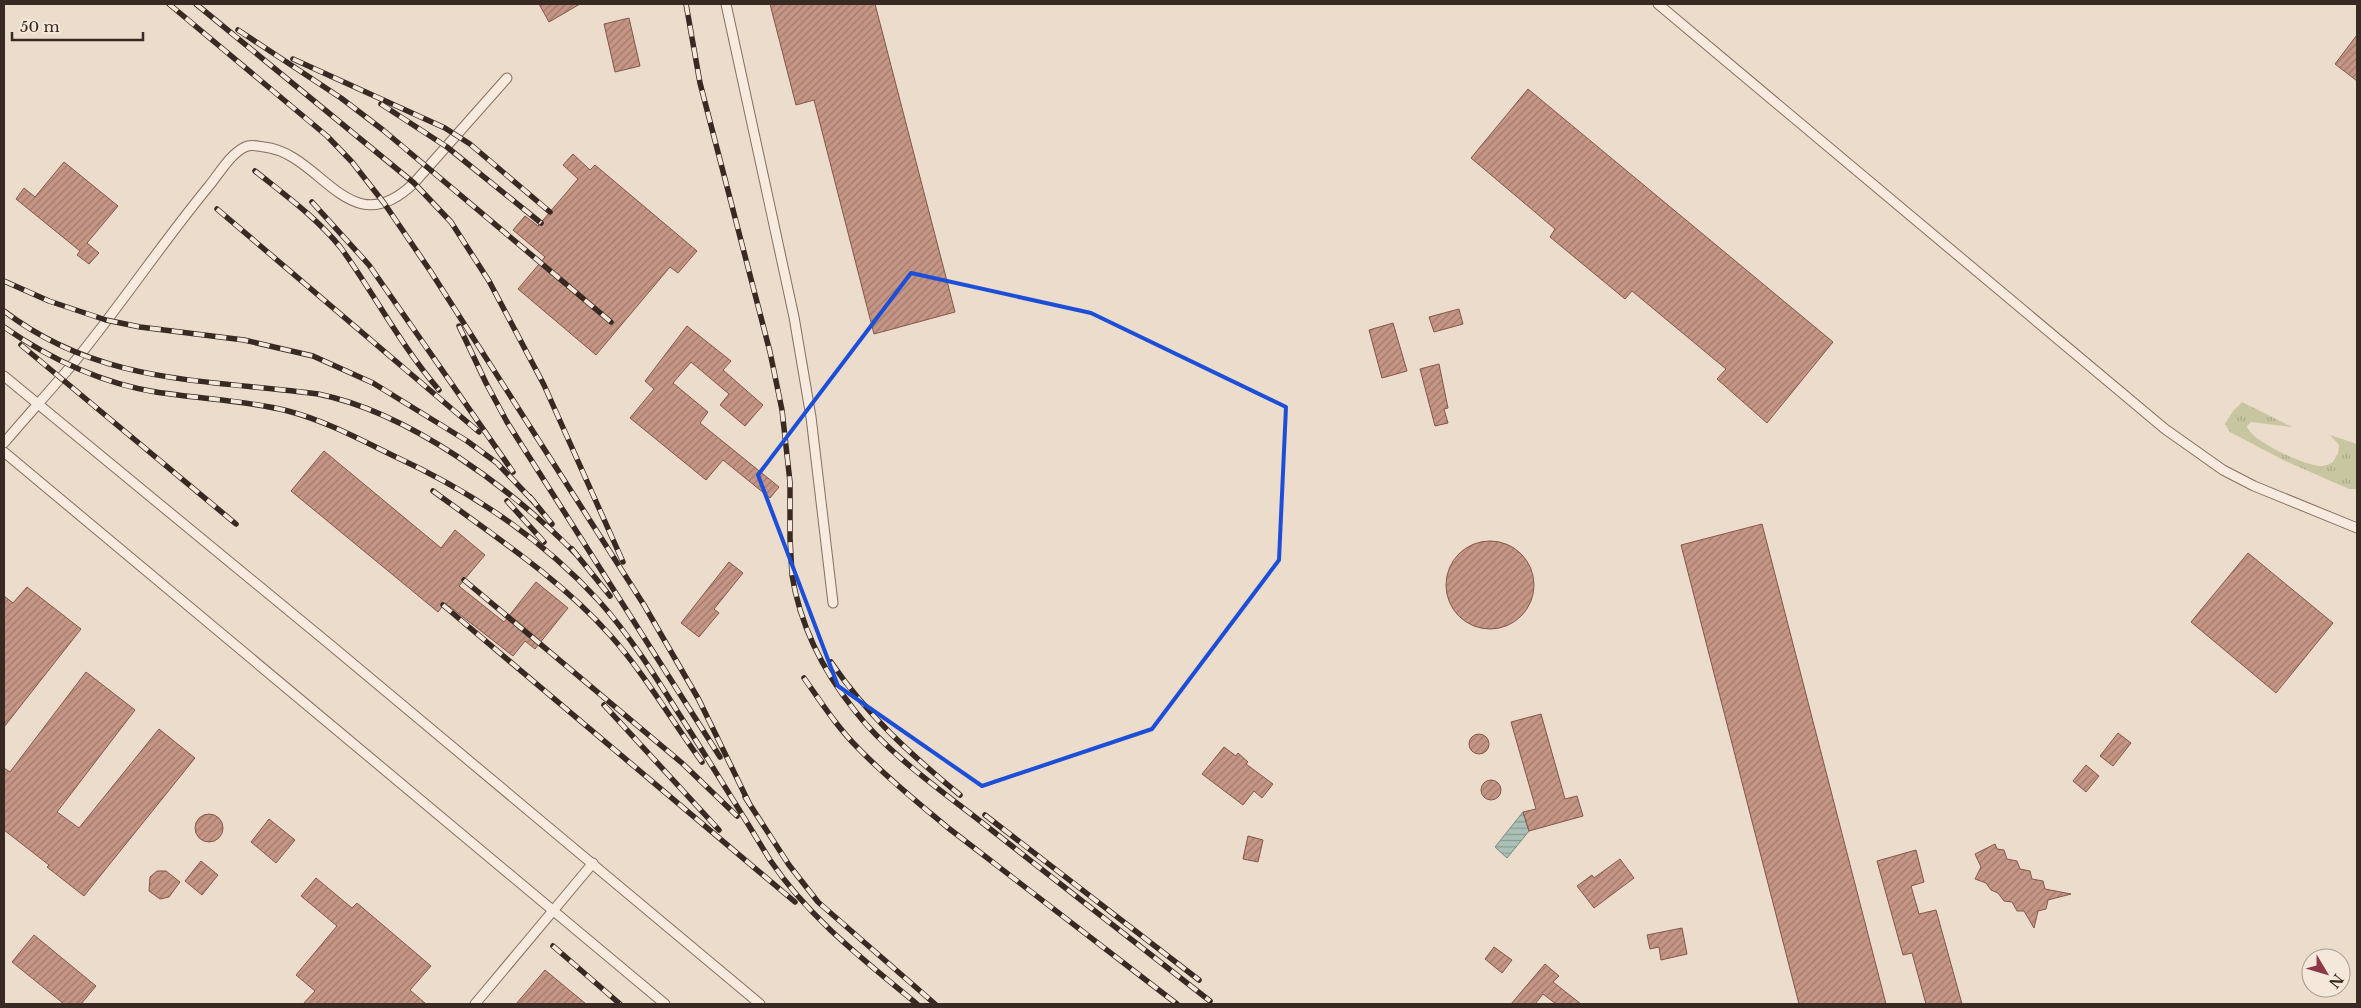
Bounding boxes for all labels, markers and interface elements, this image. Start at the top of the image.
scale bar [12,10,144,42]
text: 50 m [20,17,60,36]
north arrow [2301,948,2351,998]
text: N [2325,970,2347,992]

